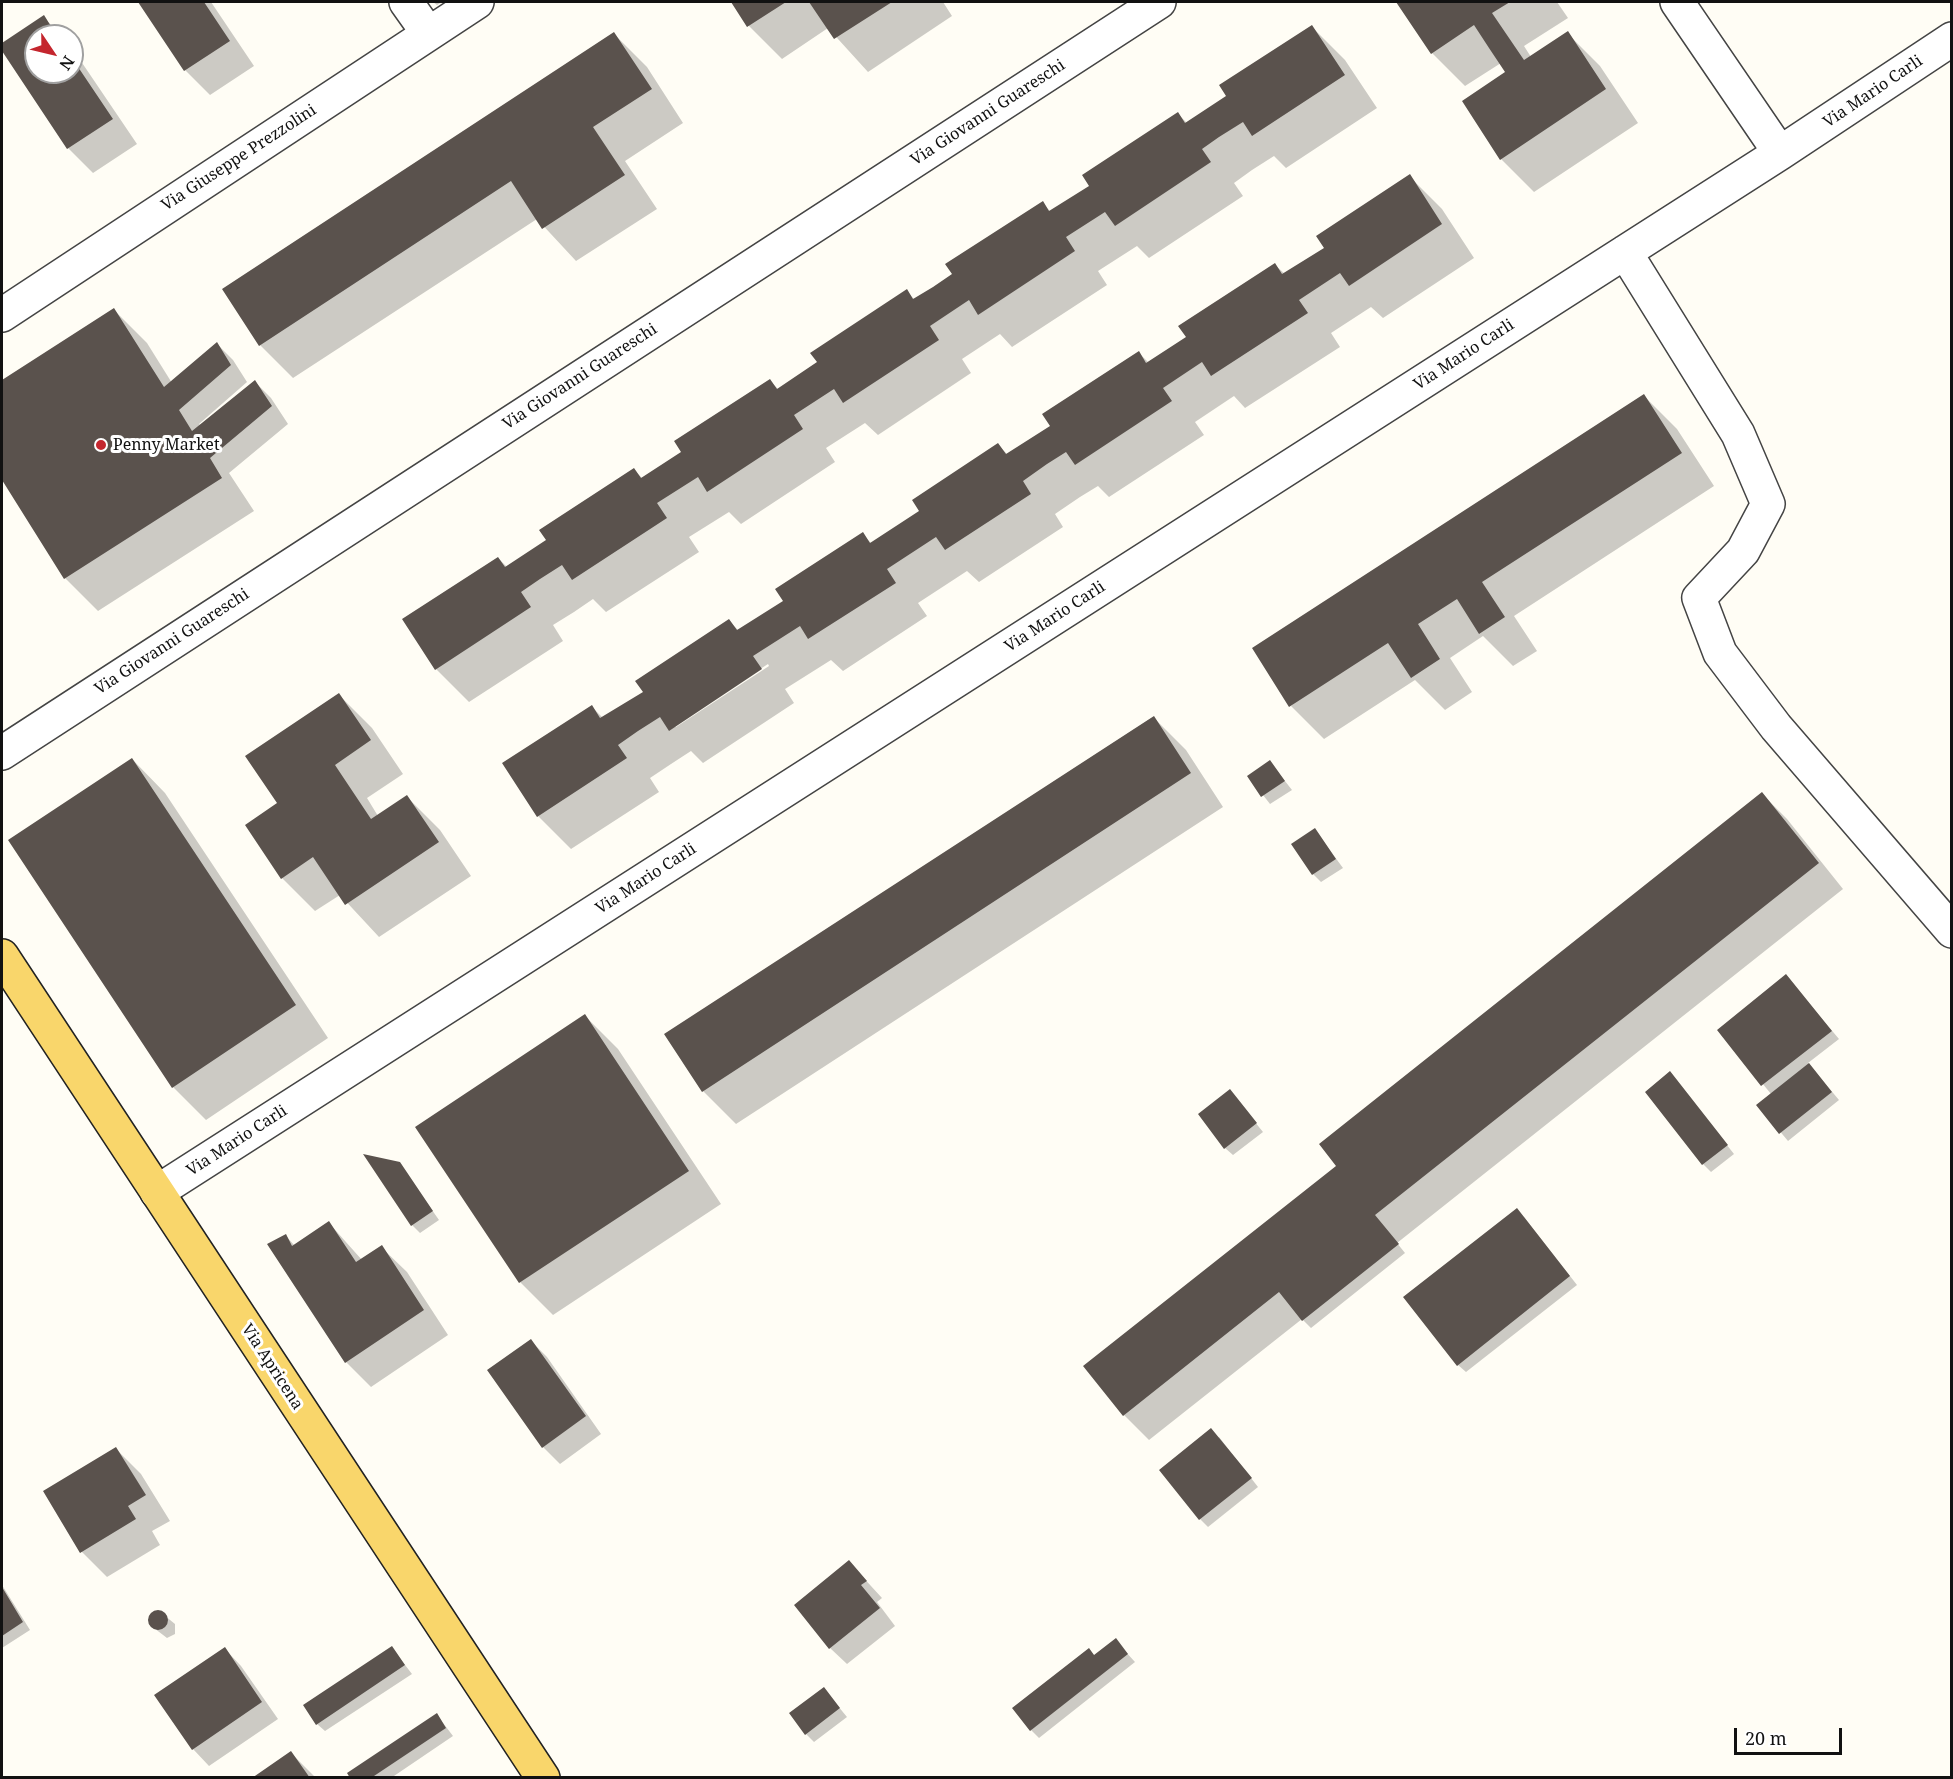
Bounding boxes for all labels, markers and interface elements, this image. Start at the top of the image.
north arrow [24,24,84,84]
text: N [54,52,80,75]
street label: Via Mario Carli [1820,52,1926,132]
street label: Via Giovanni Guareschi [907,56,1069,170]
street label: Via Giuseppe Prezzolini [158,101,320,215]
street label: Via Mario Carli [1410,315,1518,395]
street label: Via Giovanni Guareschi [499,320,661,434]
place label: Penny Market [113,435,220,455]
marker: Penny Market [94,438,108,452]
street label: Via Mario Carli [1001,577,1109,657]
street label: Via Giovanni Guareschi [91,585,253,699]
street label: Via Mario Carli [592,839,700,919]
street label: Via Mario Carli [183,1101,291,1181]
street label: Via Apricena [237,1320,307,1414]
scale bar [1737,1716,1845,1754]
text: 20 m [1745,1726,1787,1750]

